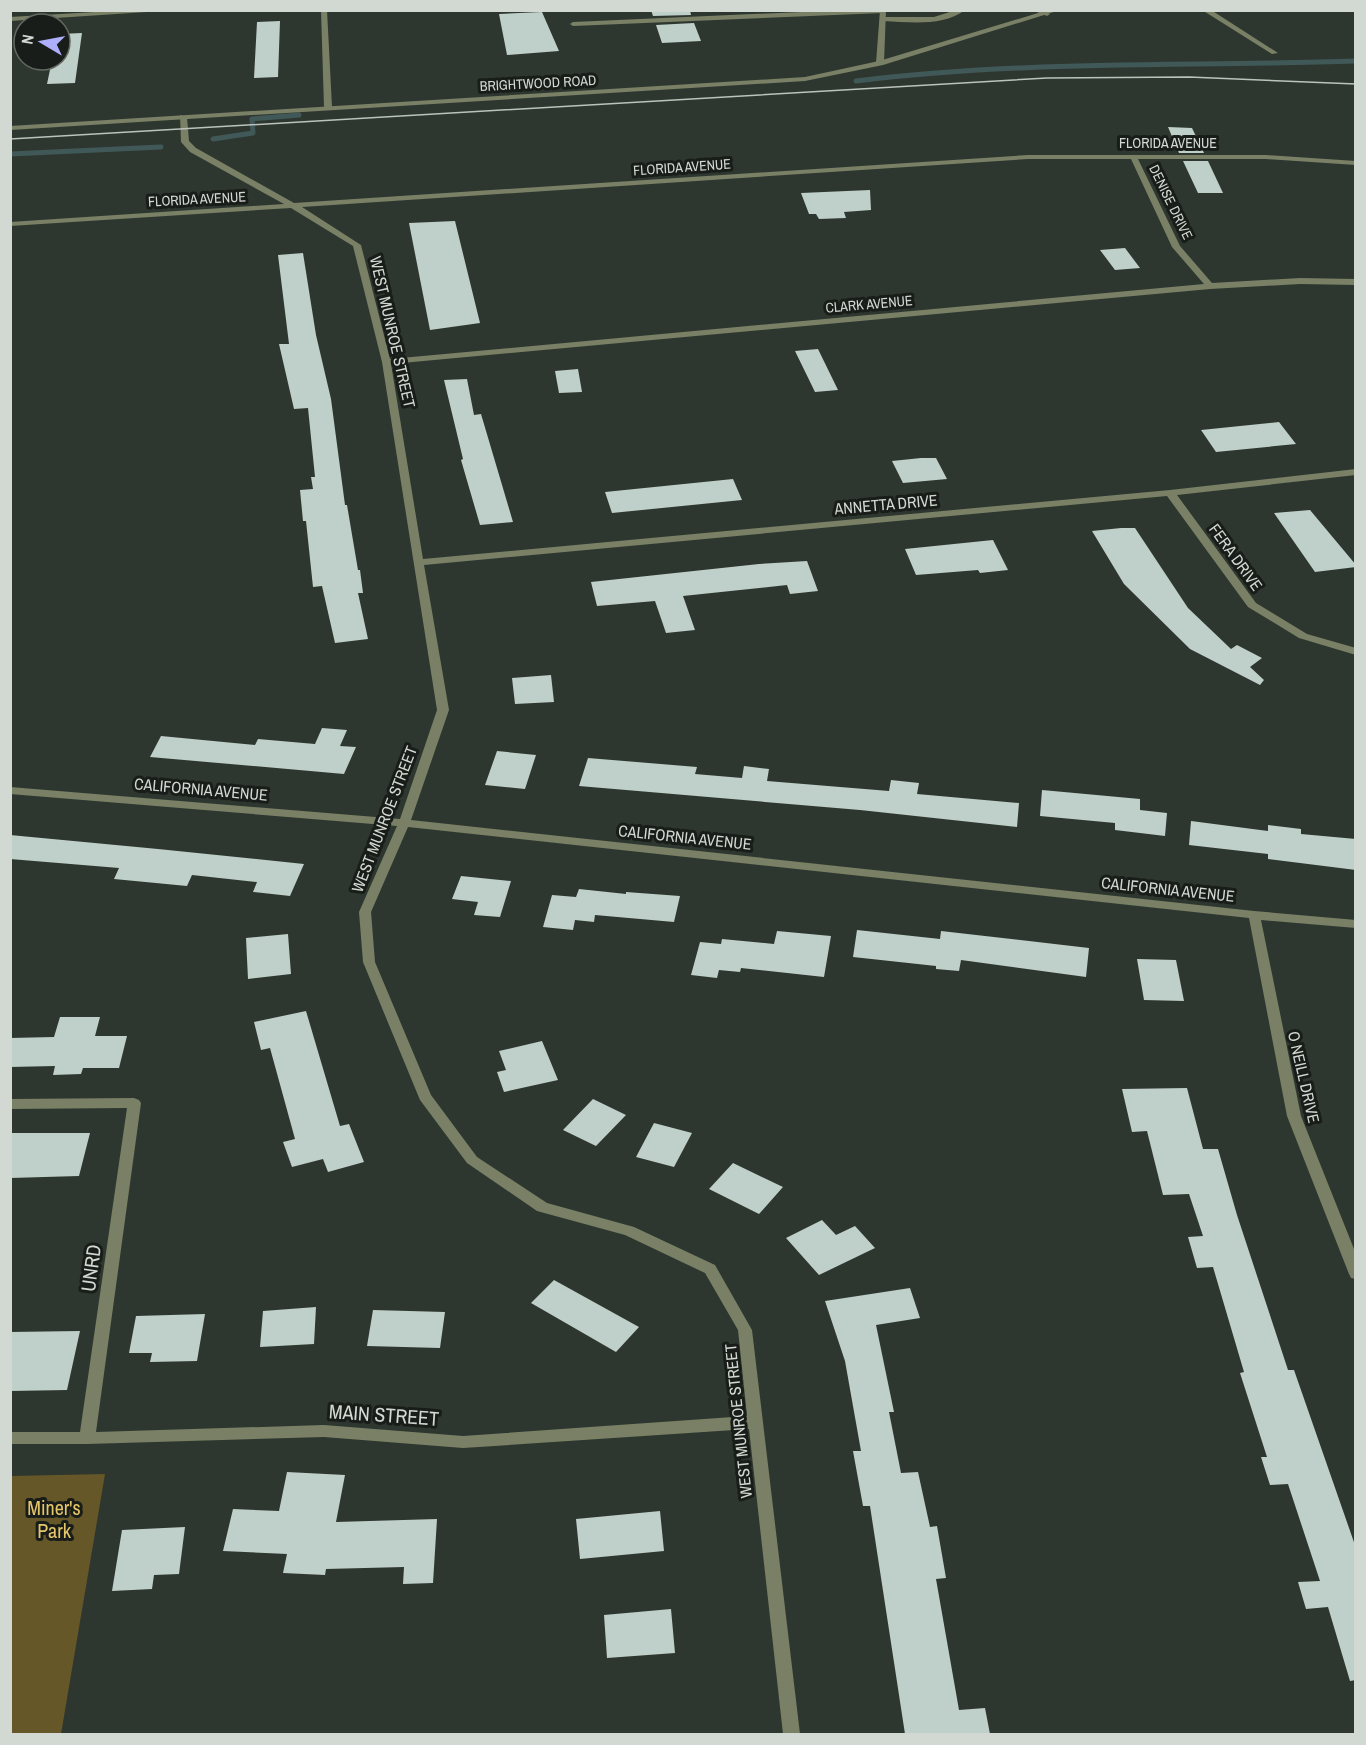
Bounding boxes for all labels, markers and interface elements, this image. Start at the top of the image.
north arrow [12,12,72,72]
text: N [16,33,39,46]
street label: BRIGHTWOOD ROAD [479,71,597,95]
street label: FLORIDA AVENUE [1119,134,1217,152]
street label: FLORIDA AVENUE [632,155,732,179]
street label: DENISE DRIVE [1145,162,1197,242]
street label: FLORIDA AVENUE [148,187,246,211]
street label: WEST MUNROE STREET [365,254,421,410]
street label: CLARK AVENUE [825,291,913,317]
street label: ANNETTA DRIVE [833,489,938,520]
street label: FERA DRIVE [1204,519,1268,595]
street label: WEST MUNROE STREET [346,743,422,895]
street label: CALIFORNIA AVENUE [133,772,269,806]
street label: CALIFORNIA AVENUE [617,819,753,855]
street label: CALIFORNIA AVENUE [1100,871,1236,907]
street label: O NEILL DRIVE [1283,1029,1325,1125]
street label: UNRD [74,1243,107,1293]
street label: WEST MUNROE STREET [719,1343,757,1499]
street label: MAIN STREET [328,1397,440,1432]
park label: Miner's Park [27,1494,81,1544]

